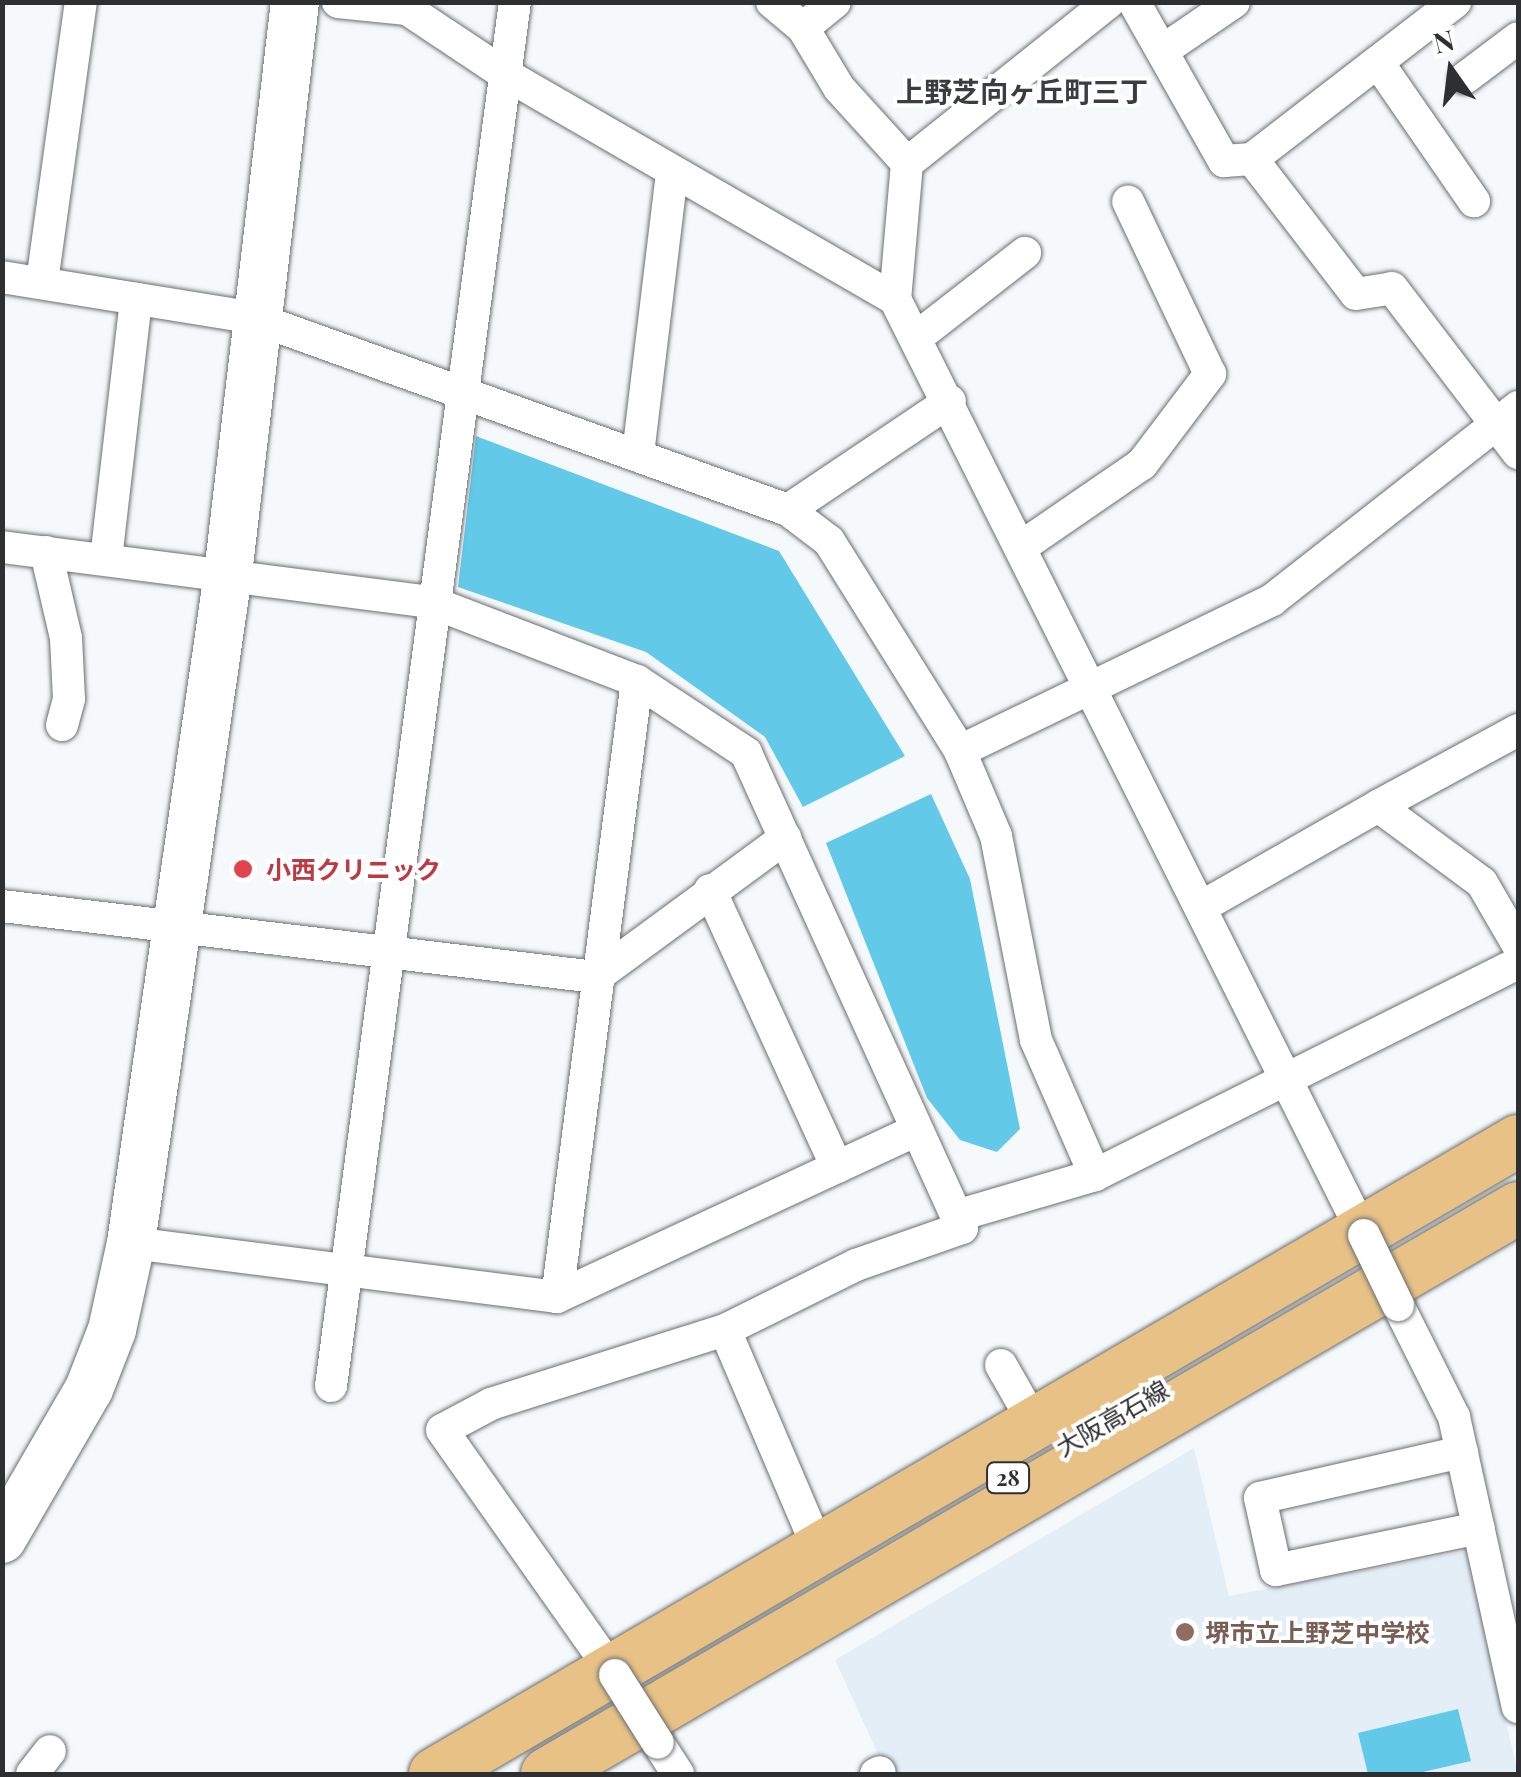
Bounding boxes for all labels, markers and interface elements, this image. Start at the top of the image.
north arrow [1401,20,1501,120]
text: N [1429,20,1458,61]
district label: 上野芝向ヶ丘町三丁 [896,74,1148,108]
place label: 小西クリニック [266,854,441,884]
marker: 小西クリニック [230,856,256,882]
street label: 大阪高石線 [1050,1374,1174,1462]
road number: 28 [986,1461,1030,1495]
place label: 堺市立上野芝中学校 [1205,1617,1430,1647]
marker: 堺市立上野芝中学校 [1174,1621,1196,1643]

